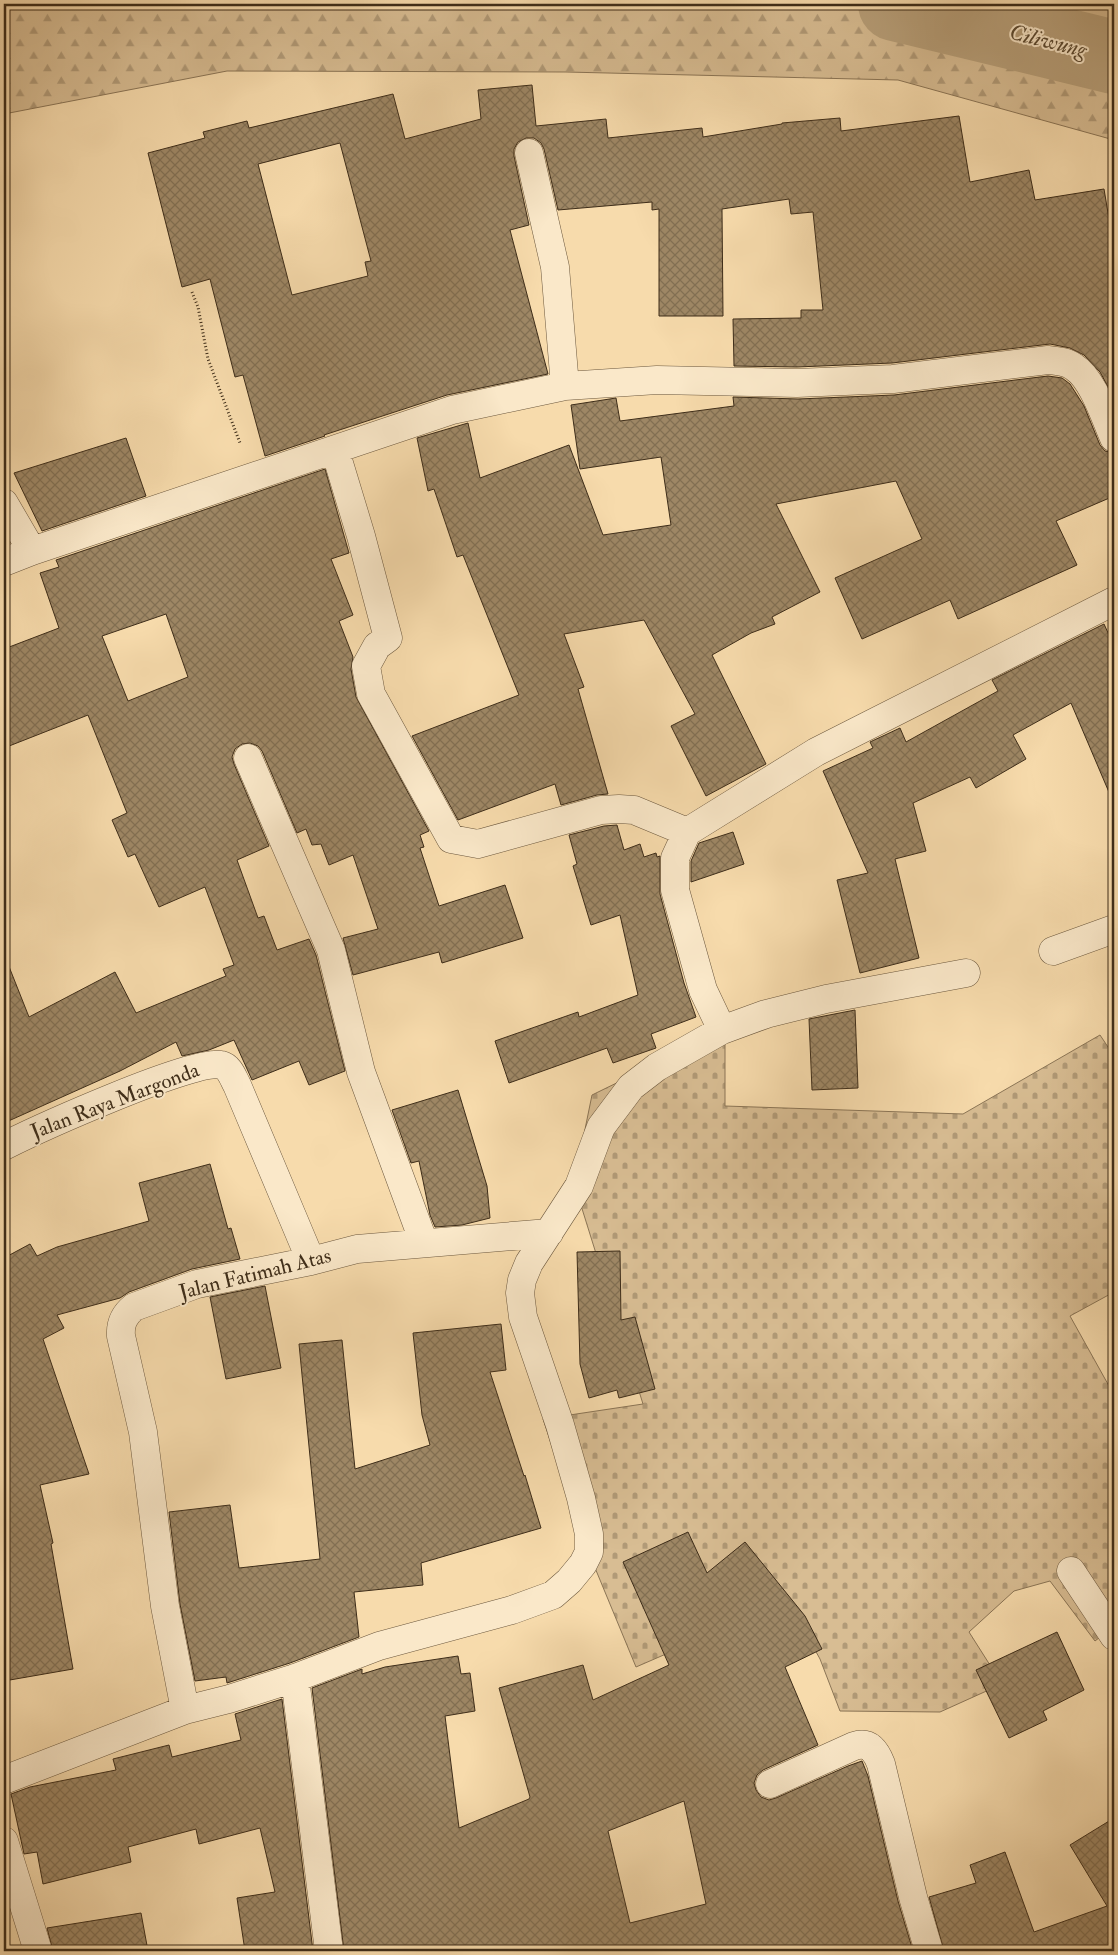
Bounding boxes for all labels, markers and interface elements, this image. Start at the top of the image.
water label: Ciliwung [1007,18,1090,64]
street label: Jalan Raya Margonda [26,1056,203,1146]
street label: Jalan Fatimah Atas [175,1242,334,1306]

